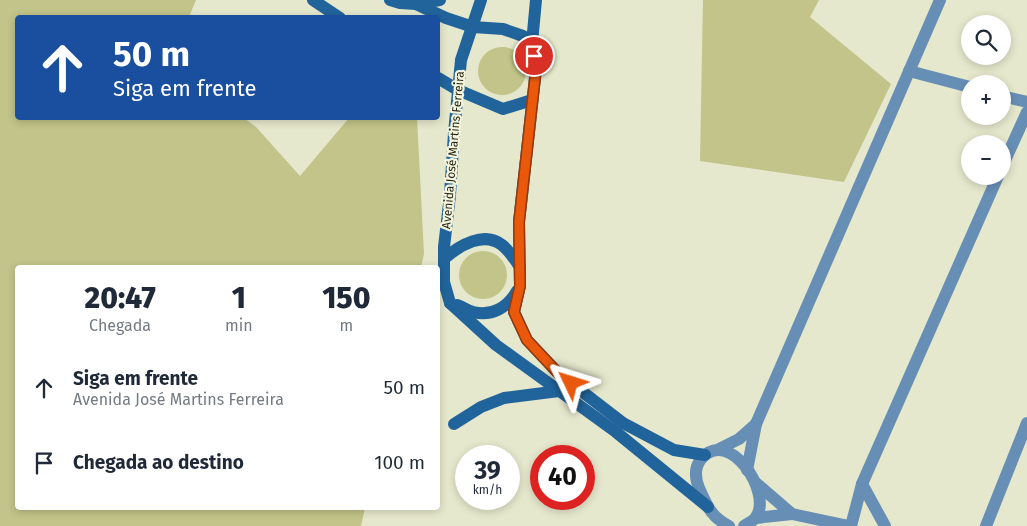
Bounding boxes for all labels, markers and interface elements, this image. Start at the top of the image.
map controls [961,15,1011,185]
button: search [961,15,1011,65]
text: 50 m [113,33,190,75]
icon: ahead [30,35,95,100]
pin [513,35,555,77]
icon: arrive [520,42,548,70]
street label: Avenida José Martins Ferreira [439,71,467,229]
text: Siga em frente [113,75,256,102]
button: + [961,75,1011,125]
button: − [961,135,1011,185]
text: 20:47 [84,280,156,316]
text: 1 [232,280,246,316]
text: 150 [322,280,371,316]
text: Chegada [89,316,151,335]
text: min [225,316,253,335]
text: m [339,316,353,335]
position arrow [544,356,596,408]
text: Siga em frente [73,367,198,390]
icon: ahead [30,374,58,402]
text: 50 m [384,376,425,399]
text: Avenida José Martins Ferreira [73,390,284,409]
speed limit sign: 40 [530,445,595,510]
icon: arrive [30,449,58,477]
text: Chegada ao destino [73,451,244,474]
text: 100 m [374,451,425,474]
text: 39 [474,456,501,486]
text: km/h [473,483,502,497]

